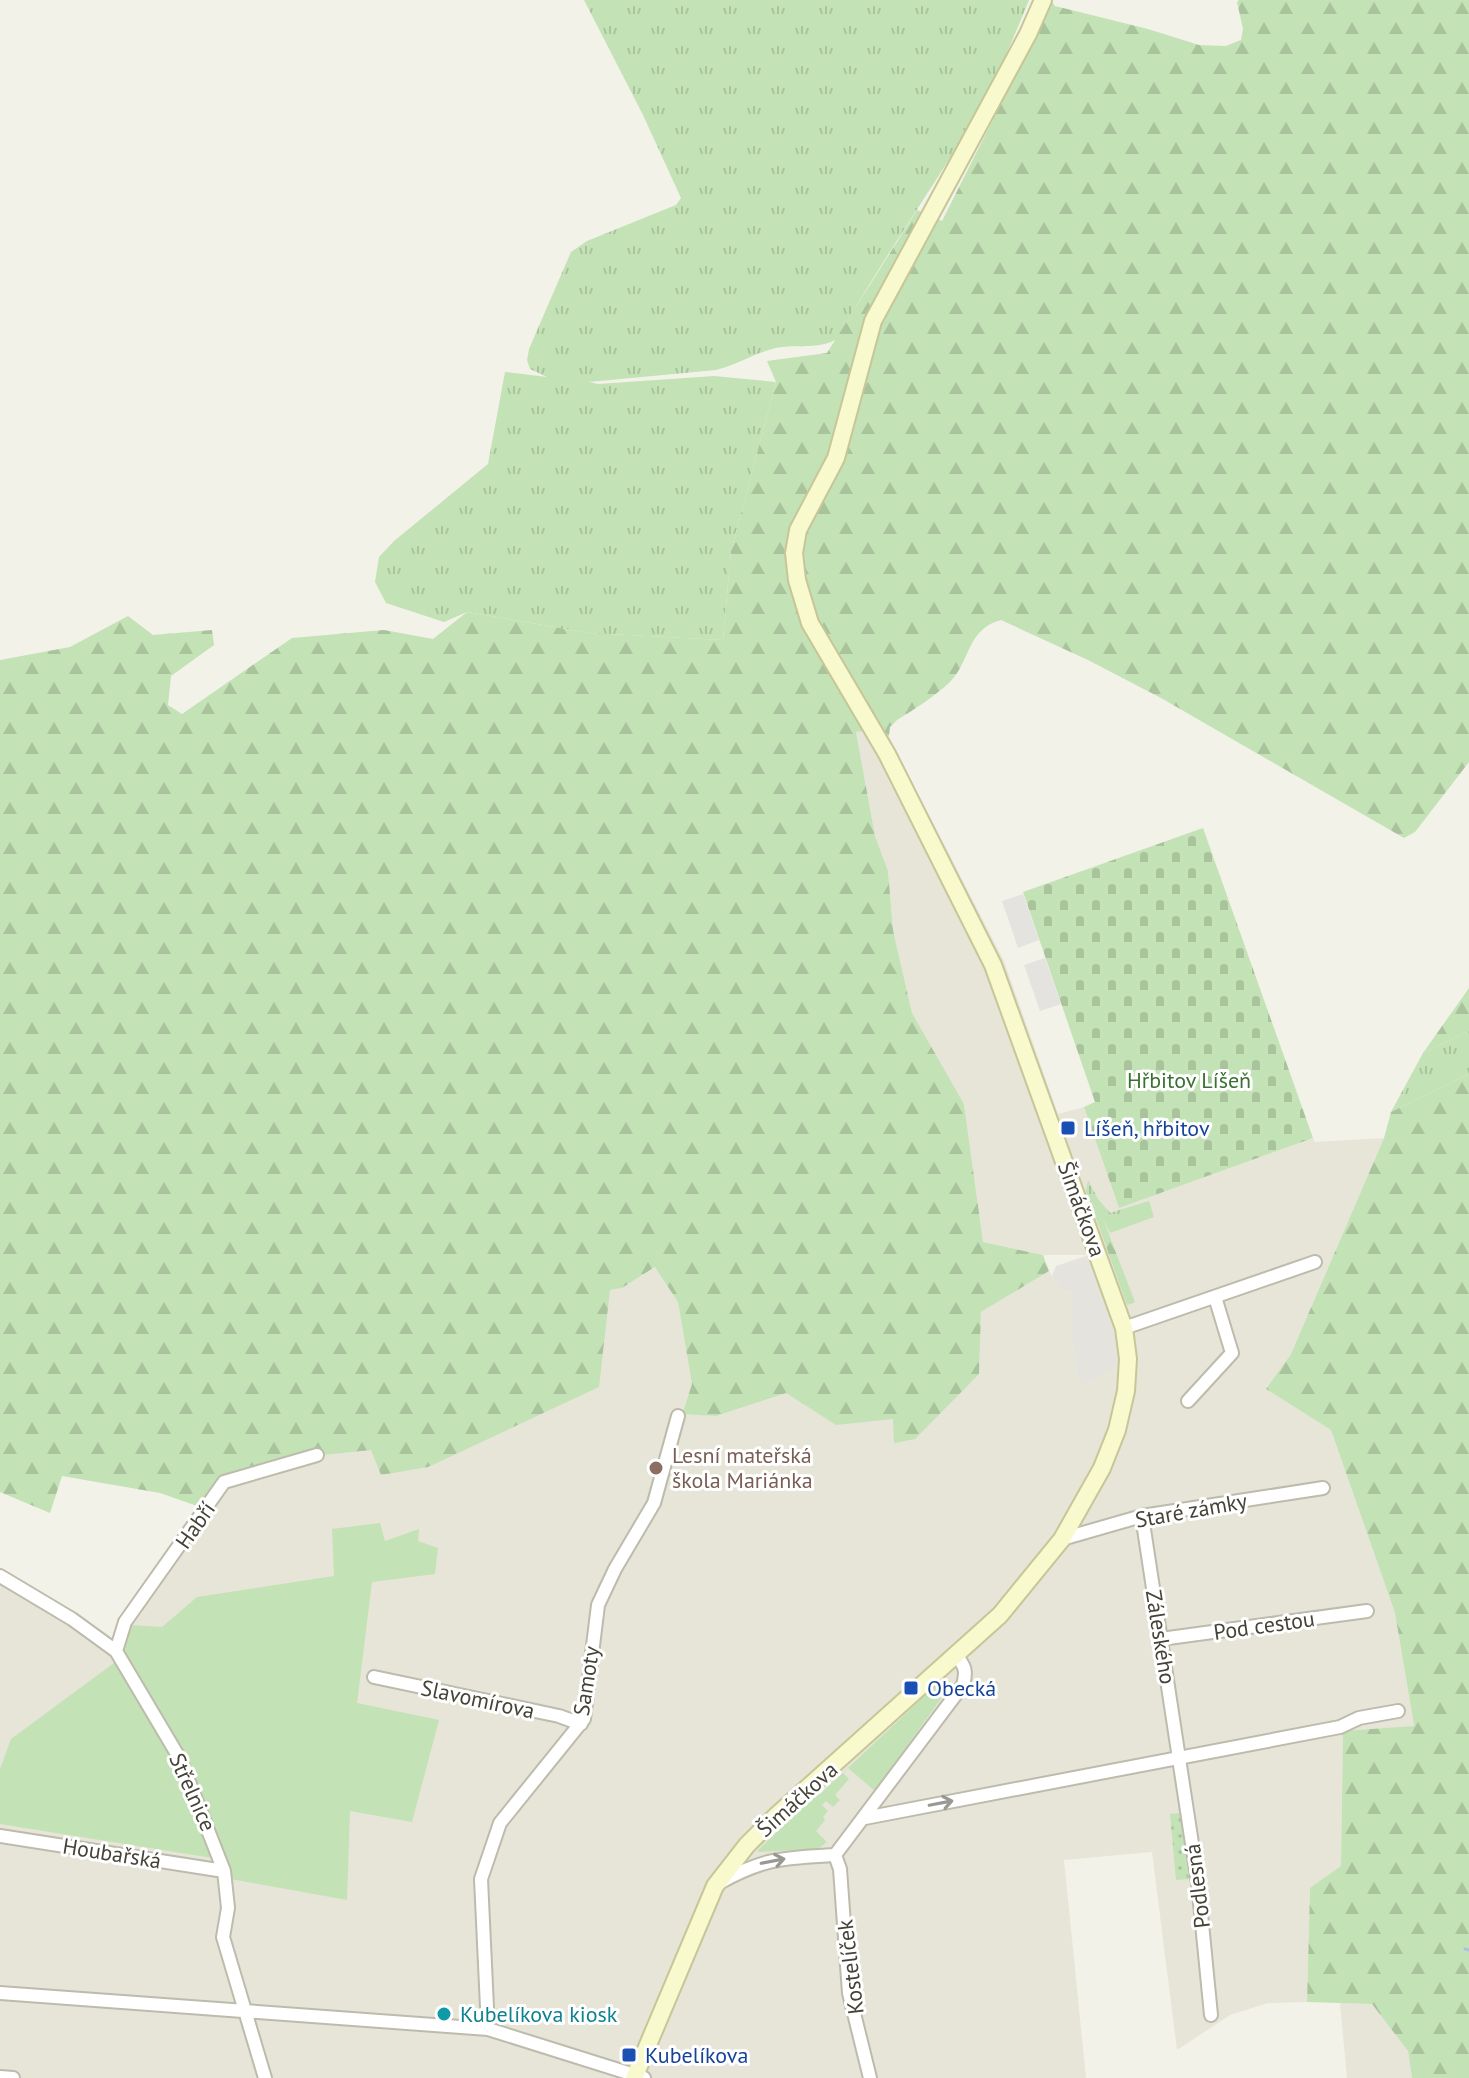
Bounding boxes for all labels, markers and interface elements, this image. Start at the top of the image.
park label: Hřbitov Líšeň [1127,1066,1251,1094]
place label: Líšeň, hřbitov [1084,1114,1210,1142]
marker: Líšeň, hřbitov [1059,1119,1077,1137]
street label: Šimáčkova [1052,1157,1112,1261]
place label: Lesní mateřská škola Mariánka [672,1441,813,1494]
marker: Lesní mateřská škola Mariánka [647,1459,665,1477]
street label: Staré zámky [1133,1486,1250,1534]
street label: Habří [169,1496,221,1554]
street label: Záleského [1140,1588,1182,1686]
street label: Pod cestou [1212,1604,1316,1646]
street label: Samoty [567,1644,605,1718]
street label: Slavomírova [419,1673,537,1725]
place label: Obecká [927,1674,996,1702]
marker: Obecká [902,1679,920,1697]
street label: Střelnice [163,1749,223,1835]
street label: Šimáčkova [751,1755,843,1843]
one-way arrow [928,1795,953,1810]
street label: Houbařská [61,1831,163,1875]
street label: Podlesná [1178,1842,1216,1930]
one-way arrow [759,1853,785,1868]
street label: Kostelíček [830,1918,870,2016]
place label: Kubelíkova kiosk [460,2000,618,2028]
marker: Kubelíkova kiosk [435,2005,453,2023]
place label: Kubelíkova [645,2041,748,2069]
marker: Kubelíkova [620,2046,638,2064]

